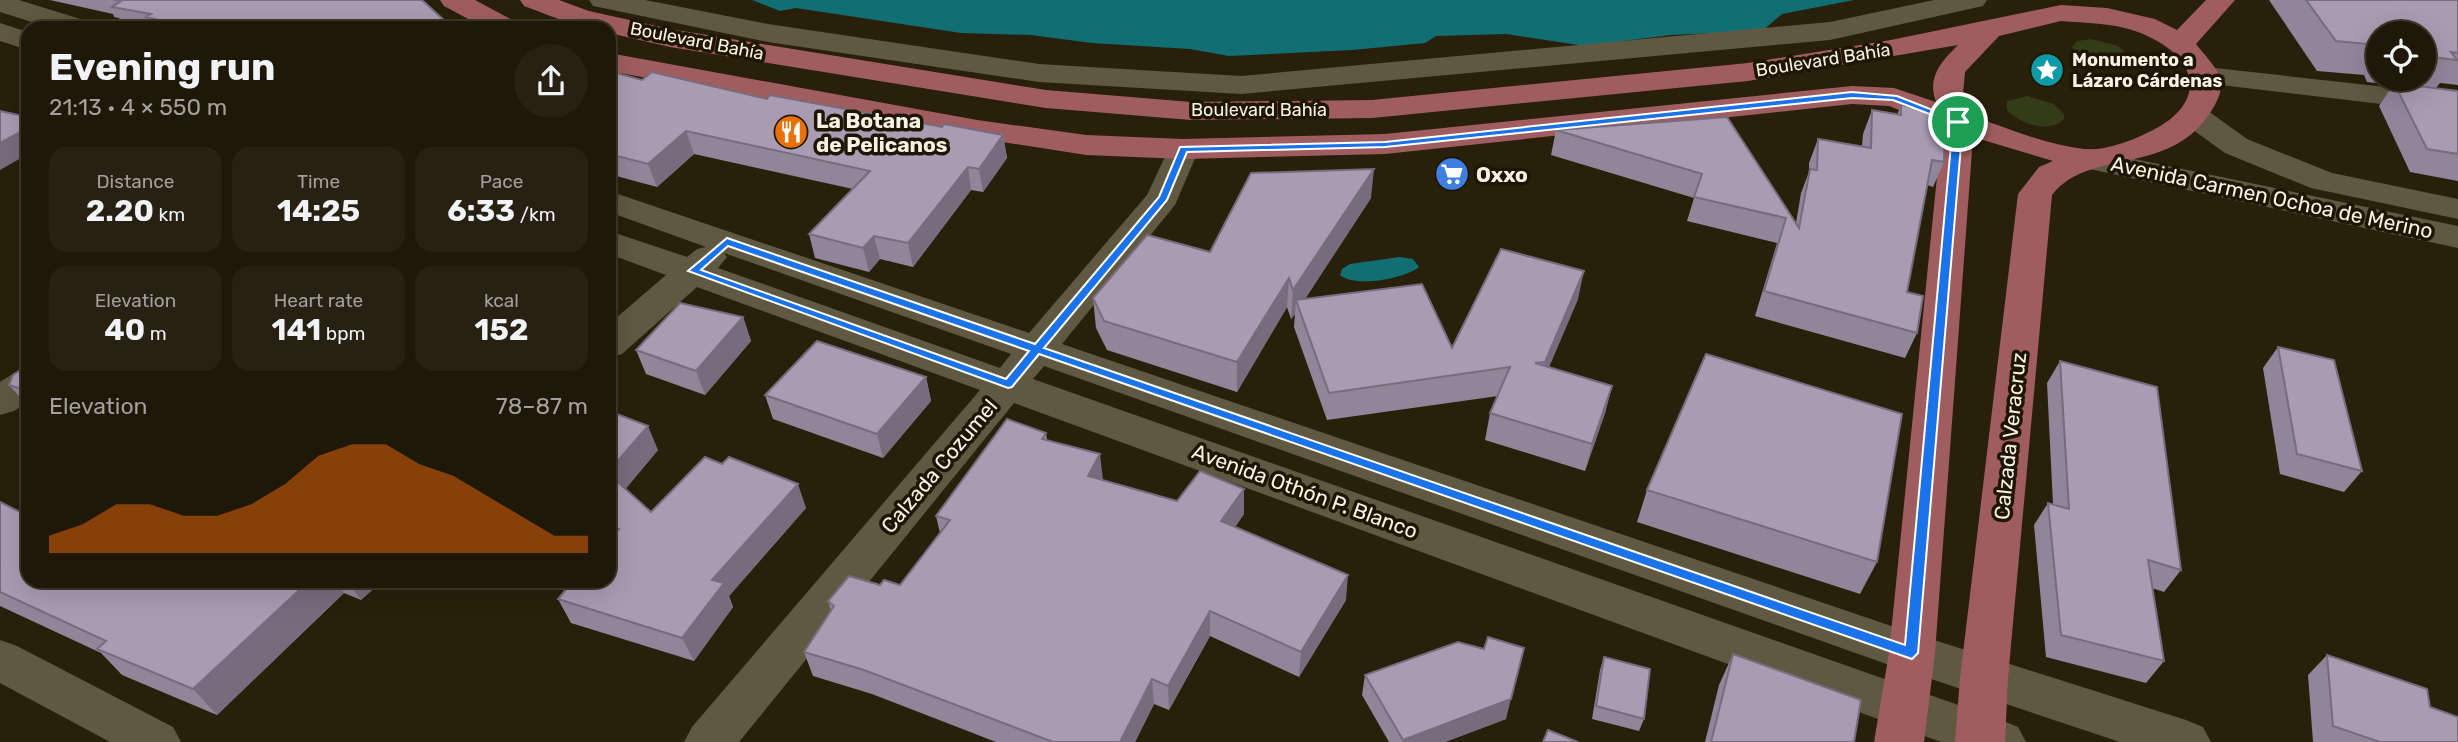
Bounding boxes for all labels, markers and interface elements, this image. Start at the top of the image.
street label: Boulevard Bahía [628,17,766,65]
map controls [2366,21,2436,91]
button: locate [2366,21,2436,91]
street label: Boulevard Bahía [1754,39,1892,81]
text: Evening run [49,44,275,90]
button: share [514,44,588,118]
place label: Monumento a Lázaro Cárdenas [2072,49,2222,92]
place icon: Monumento a Lázaro Cárdenas [2028,51,2066,89]
pin [1928,92,1988,152]
text: 21:13 · 4 × 550 m [49,93,227,121]
street label: Boulevard Bahía [1191,99,1327,121]
icon: arrive [1939,103,1977,141]
place label: La Botana de Pelicanos [816,108,947,157]
restaurant icon: La Botana de Pelicanos [772,113,810,151]
street label: Avenida Carmen Ochoa de Merino [2109,151,2435,243]
supermarket icon: Oxxo [1433,155,1471,193]
place label: Oxxo [1476,162,1528,187]
text: Distance [97,170,174,193]
text: Time [297,170,340,193]
text: Pace [480,170,523,193]
text: 2.20 [86,193,154,229]
text: 14:25 [277,193,360,229]
text: 6:33 [447,193,515,229]
text: km [154,203,185,226]
text: /km [515,203,556,226]
text: Elevation [95,289,176,312]
text: Heart rate [274,289,363,312]
text: kcal [484,289,519,312]
text: 40 [104,312,145,348]
text: 141 [272,312,321,348]
text: 152 [475,312,528,348]
text: m [145,322,167,345]
text: bpm [321,322,365,345]
street label: Calzada Veracruz [1989,351,2031,521]
text: Elevation [49,392,148,420]
text: 78–87 m [496,392,588,420]
street label: Calzada Cozumel [876,394,1002,538]
street label: Avenida Othón P. Blanco [1189,439,1421,543]

